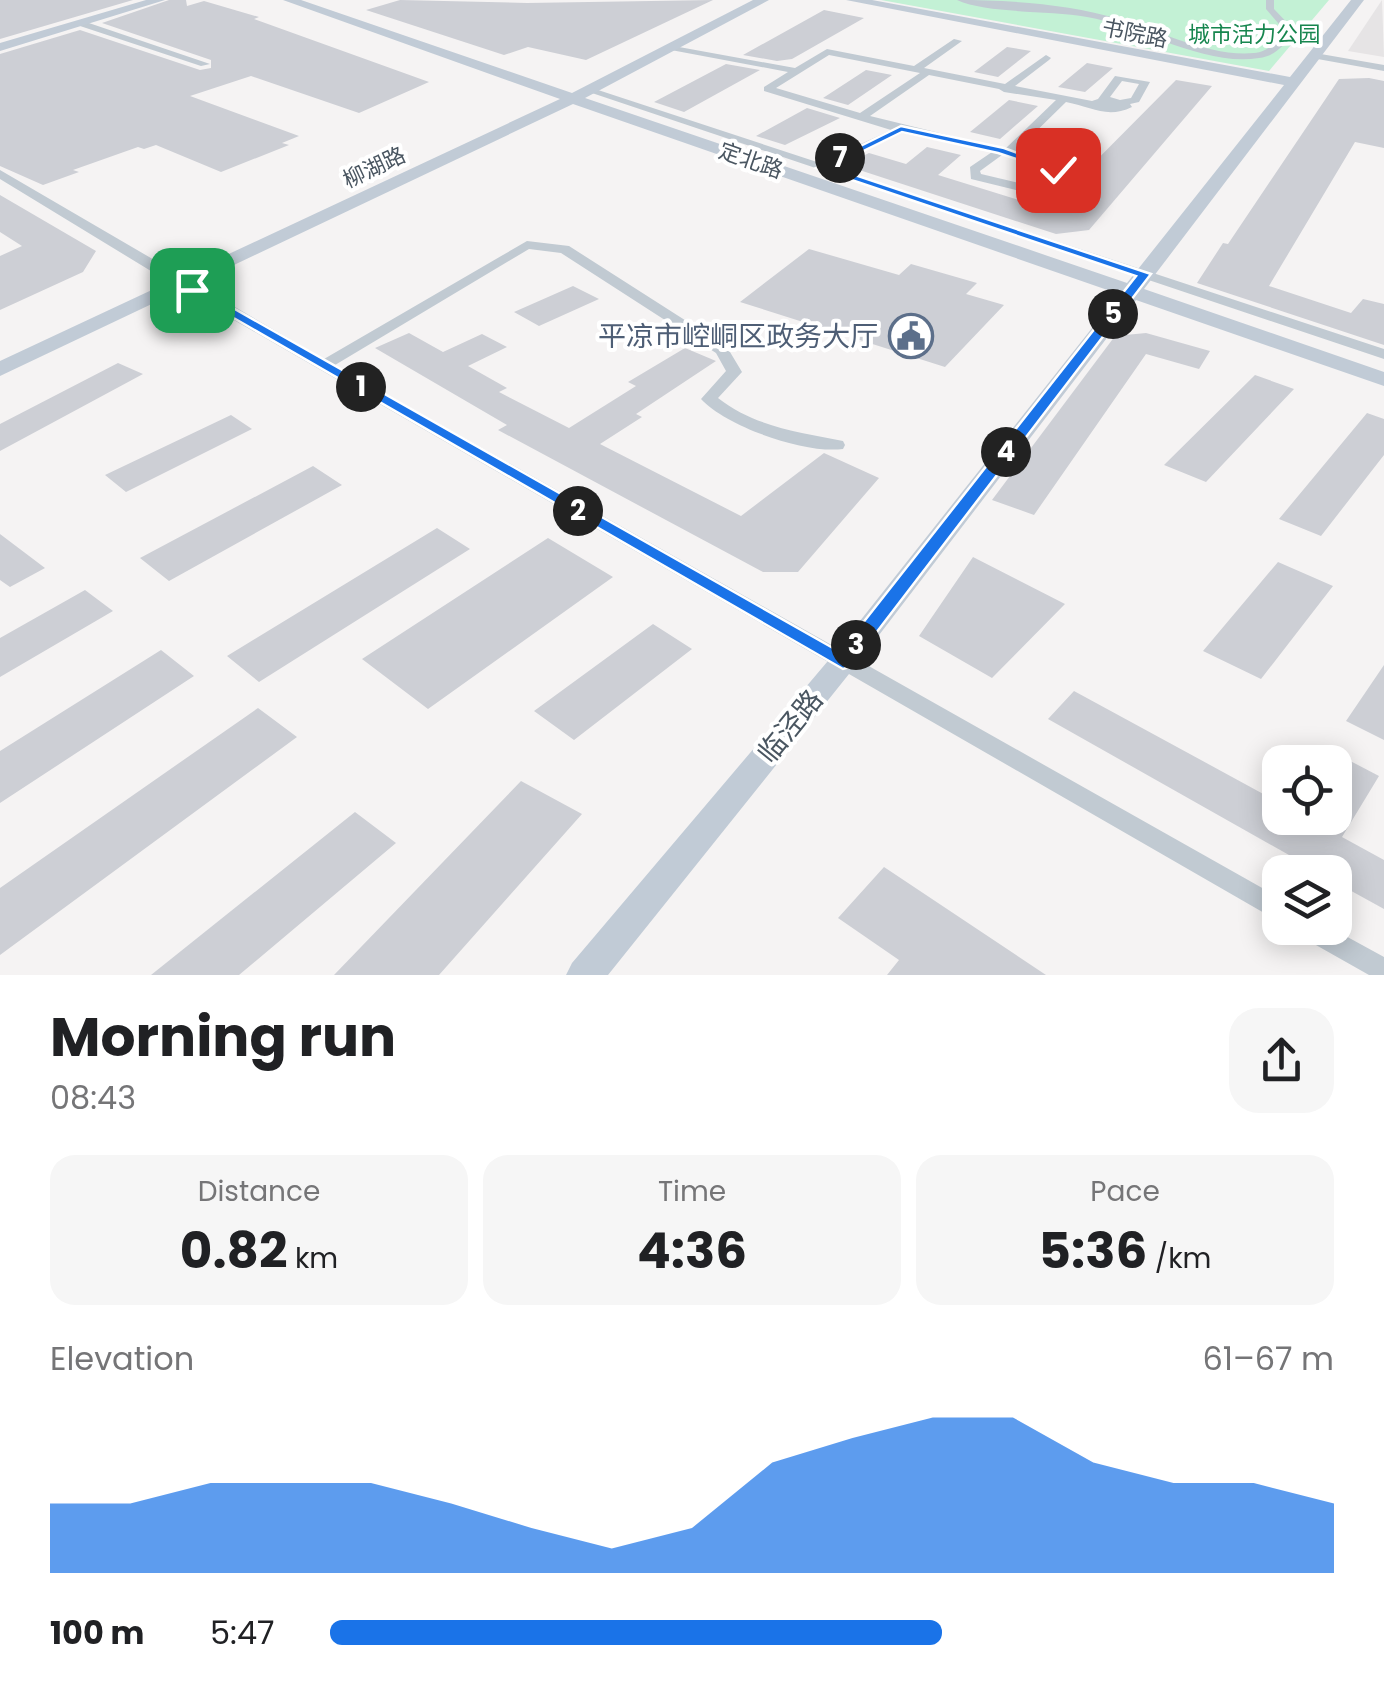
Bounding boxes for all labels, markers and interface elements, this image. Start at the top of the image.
street label: 书院路 [1100,12,1170,55]
park label: 城市活力公园 [1188,19,1320,50]
pin [1016,128,1101,213]
pin: 7 [815,133,865,183]
street label: 定北路 [715,135,787,186]
text: 7 [833,138,847,177]
street label: 柳湖路 [338,139,411,195]
icon: check [1031,143,1086,198]
pin [150,248,235,333]
icon: arrive [165,263,220,318]
pin: 5 [1088,289,1138,339]
text: 5 [1104,294,1122,333]
public building icon: 平凉市崆峒区政务大厅 [888,313,934,359]
place label: 平凉市崆峒区政务大厅 [598,317,878,356]
pin: 1 [336,362,386,412]
text: 1 [356,367,366,406]
pin: 4 [981,427,1031,477]
text: 4 [997,432,1015,471]
pin: 2 [553,486,603,536]
text: 2 [570,491,586,530]
pin: 3 [831,620,881,670]
text: 3 [848,625,864,664]
street label: 临泾路 [749,681,832,771]
map controls [1262,745,1352,945]
button: locate [1262,745,1352,835]
button: layers [1262,855,1352,945]
text: Morning run [50,998,396,1075]
button: share [1229,1008,1334,1113]
text: 08:43 [50,1075,136,1120]
text: Distance [198,1172,320,1211]
text: Time [658,1172,726,1211]
text: Pace [1090,1172,1160,1211]
text: 0.82 [180,1215,287,1286]
text: 4:36 [637,1215,747,1286]
text: 5:36 [1039,1215,1147,1286]
text: km [287,1239,338,1278]
text: /km [1147,1239,1211,1278]
text: Elevation [50,1336,194,1381]
text: 61–67 m [1202,1336,1334,1381]
text: 100 m [50,1610,144,1655]
text: 5:47 [210,1610,275,1655]

